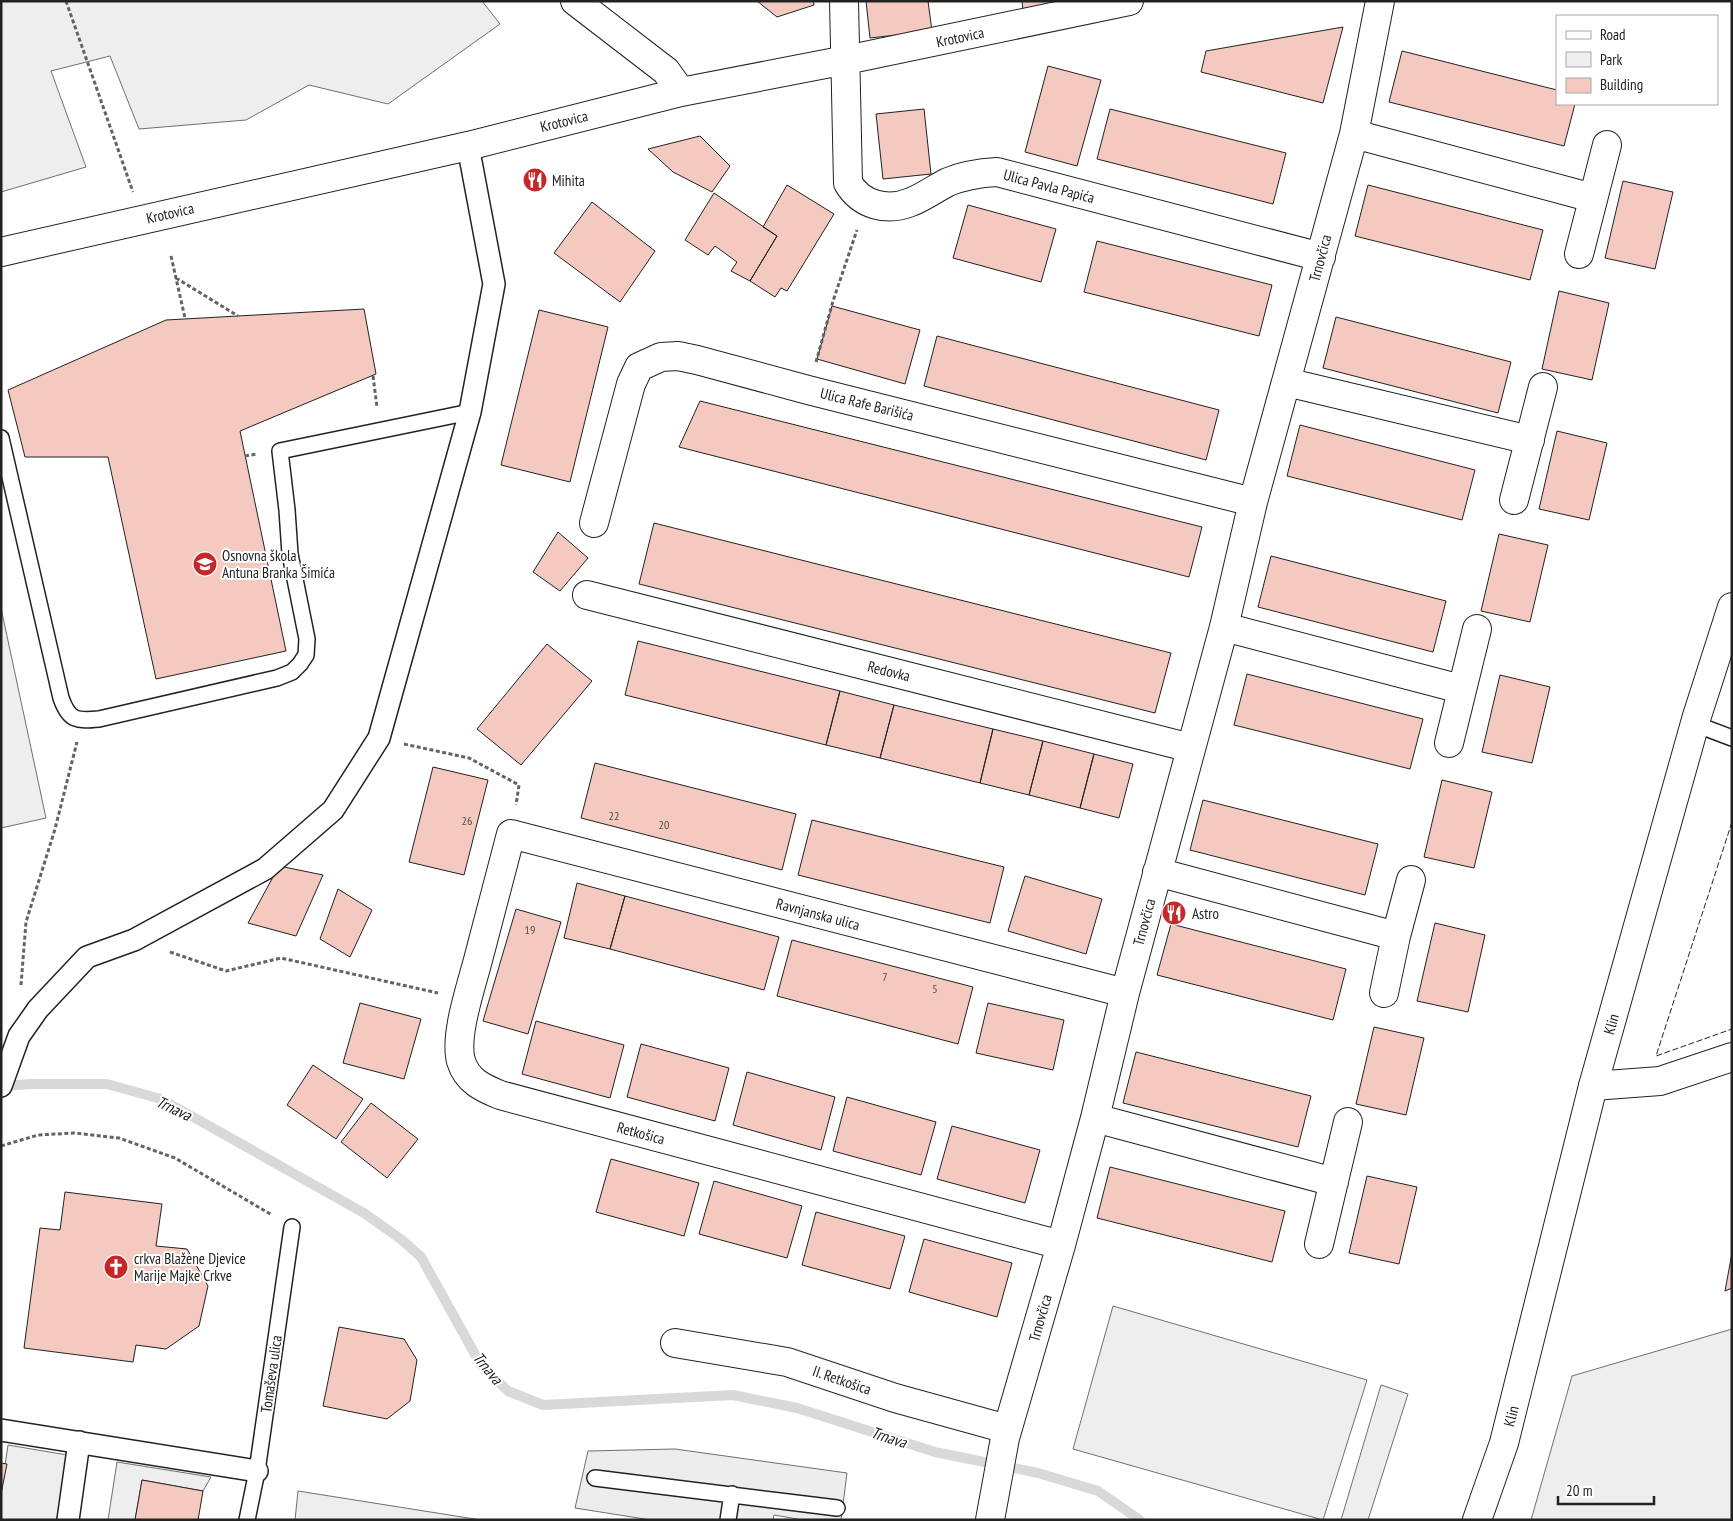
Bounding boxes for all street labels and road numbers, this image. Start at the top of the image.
street label: Krotovica [934,23,986,51]
street label: Krotovica [538,106,590,136]
street label: Ulica Pavla Papića [1001,165,1097,207]
street label: Krotovica [144,198,196,228]
street label: Trnovčica [1305,232,1335,284]
street label: Ulica Rafe Barišića [818,383,916,425]
street label: Redovka [866,657,912,685]
street label: Ravnjanska ulica [774,894,862,934]
street label: Trnovčica [1129,896,1159,948]
street label: Klin [1599,1011,1623,1037]
street label: Retkošica [615,1118,667,1148]
street label: Trnovčica [1024,1292,1056,1344]
street label: Tomaševa ulica [256,1334,286,1414]
street label: II. Retkošica [810,1361,874,1399]
street label: Klin [1499,1404,1523,1428]

